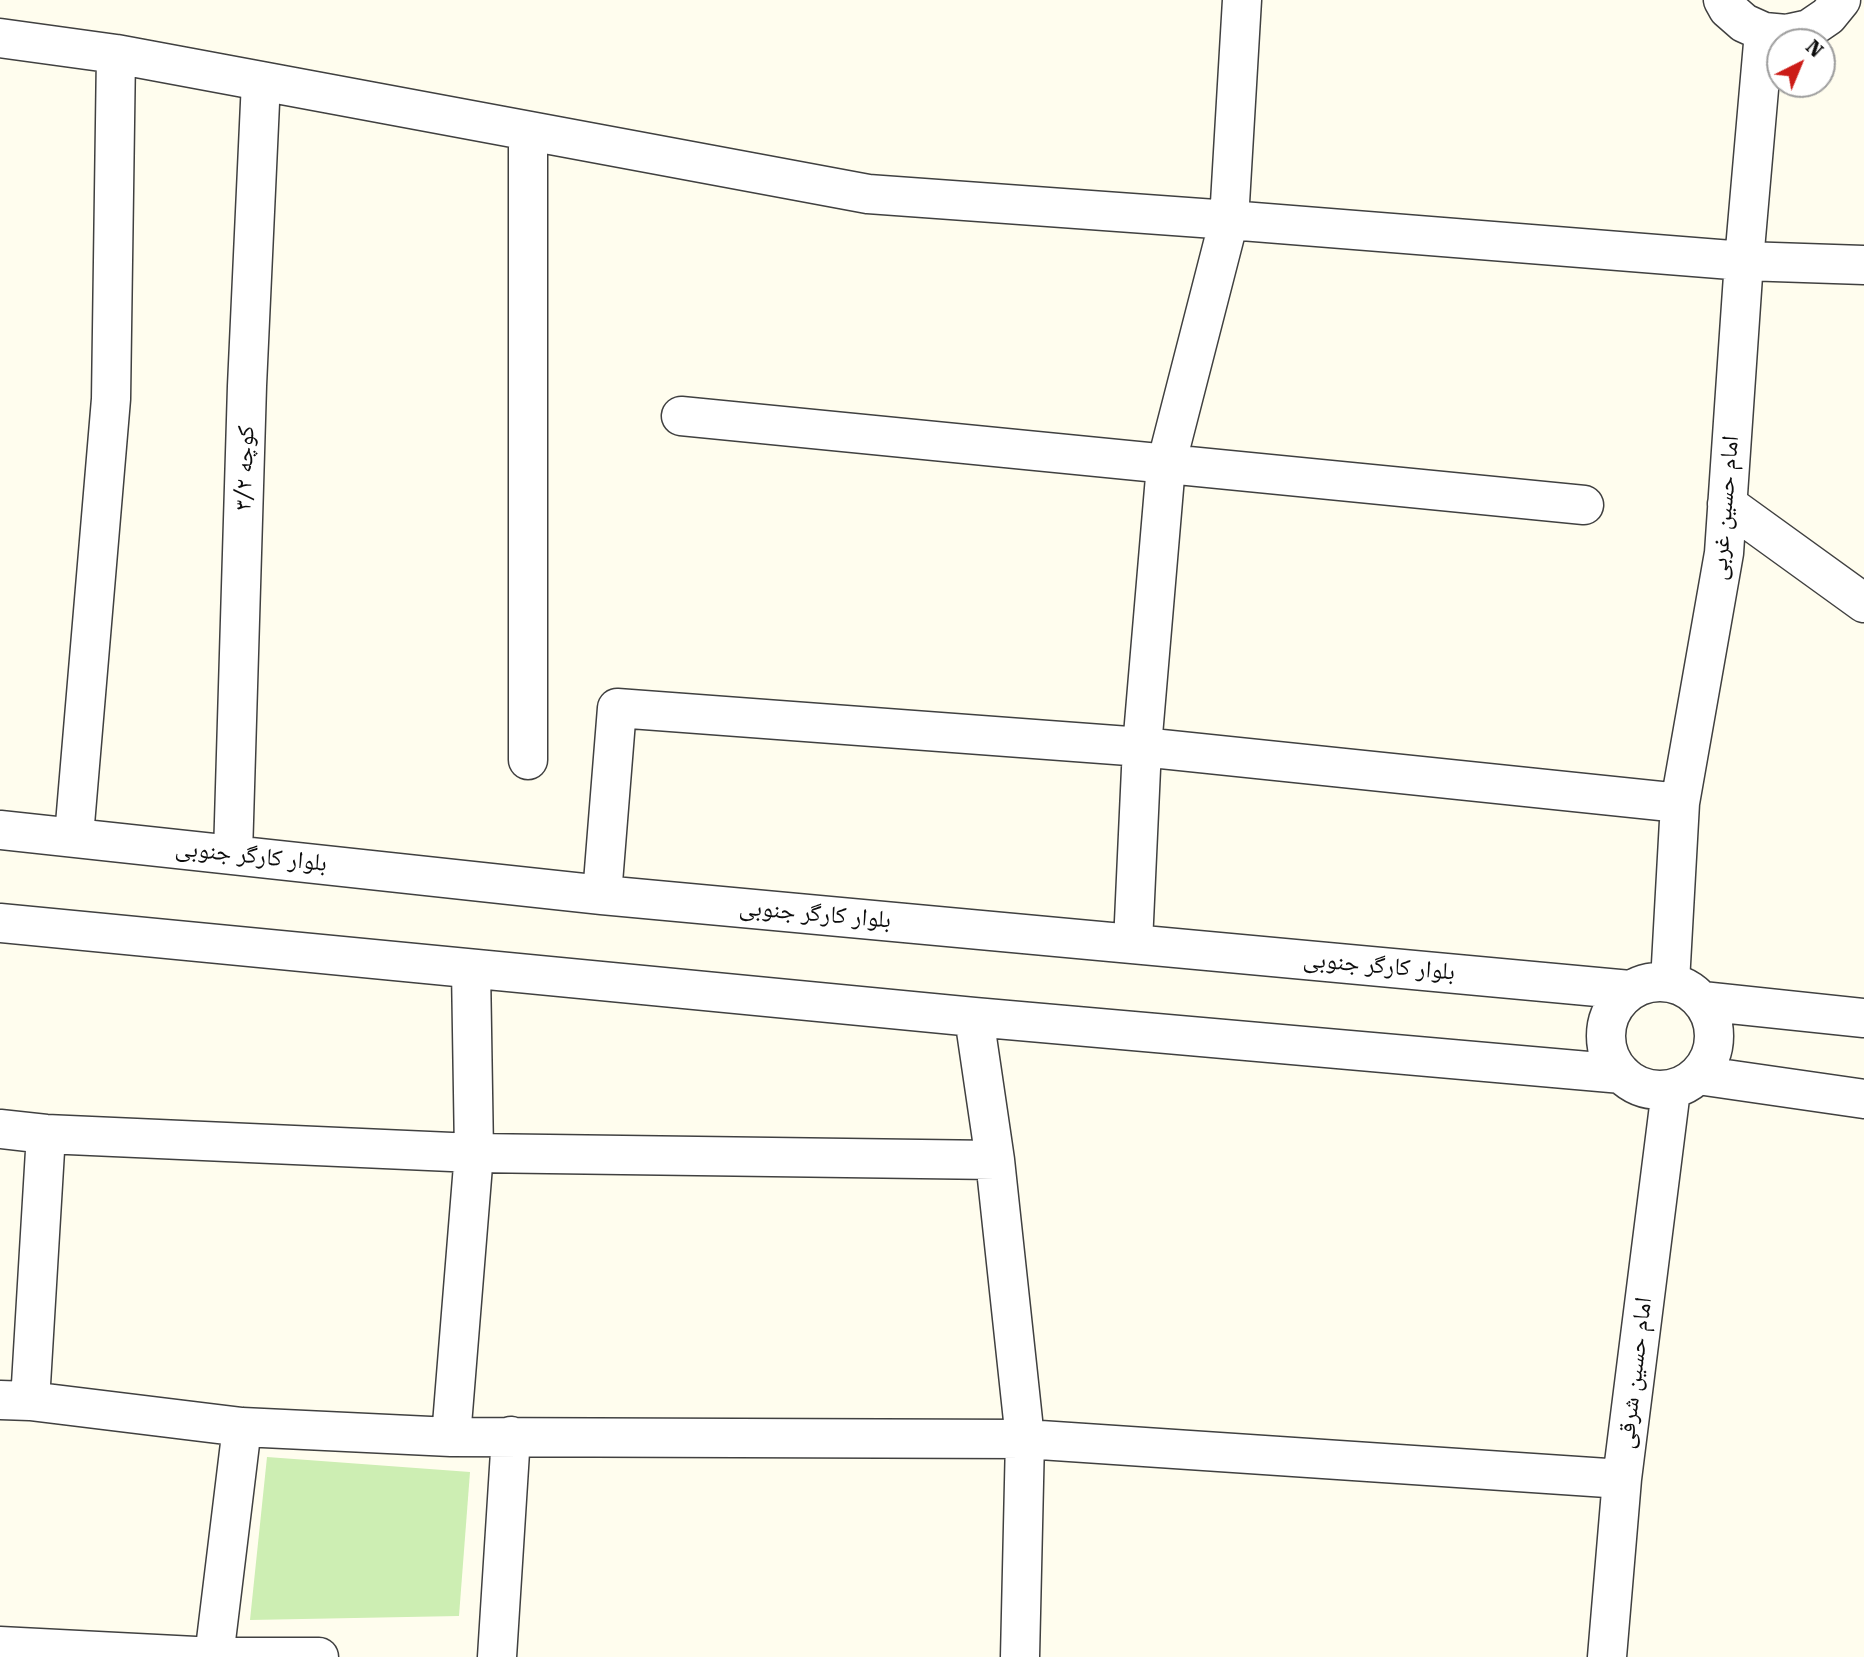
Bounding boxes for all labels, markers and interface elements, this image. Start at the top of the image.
north arrow [1766,28,1836,98]
text: N [1801,35,1827,62]
street label: کوچه ۳/۲ [229,425,261,511]
street label: امام حسین غربی [1704,434,1746,582]
street label: بلوار کارگر جنوبی [174,834,328,878]
street label: بلوار کارگر جنوبی [738,893,892,935]
street label: بلوار کارگر جنوبی [1302,945,1456,987]
street label: امام حسین شرقی [1611,1296,1659,1450]

